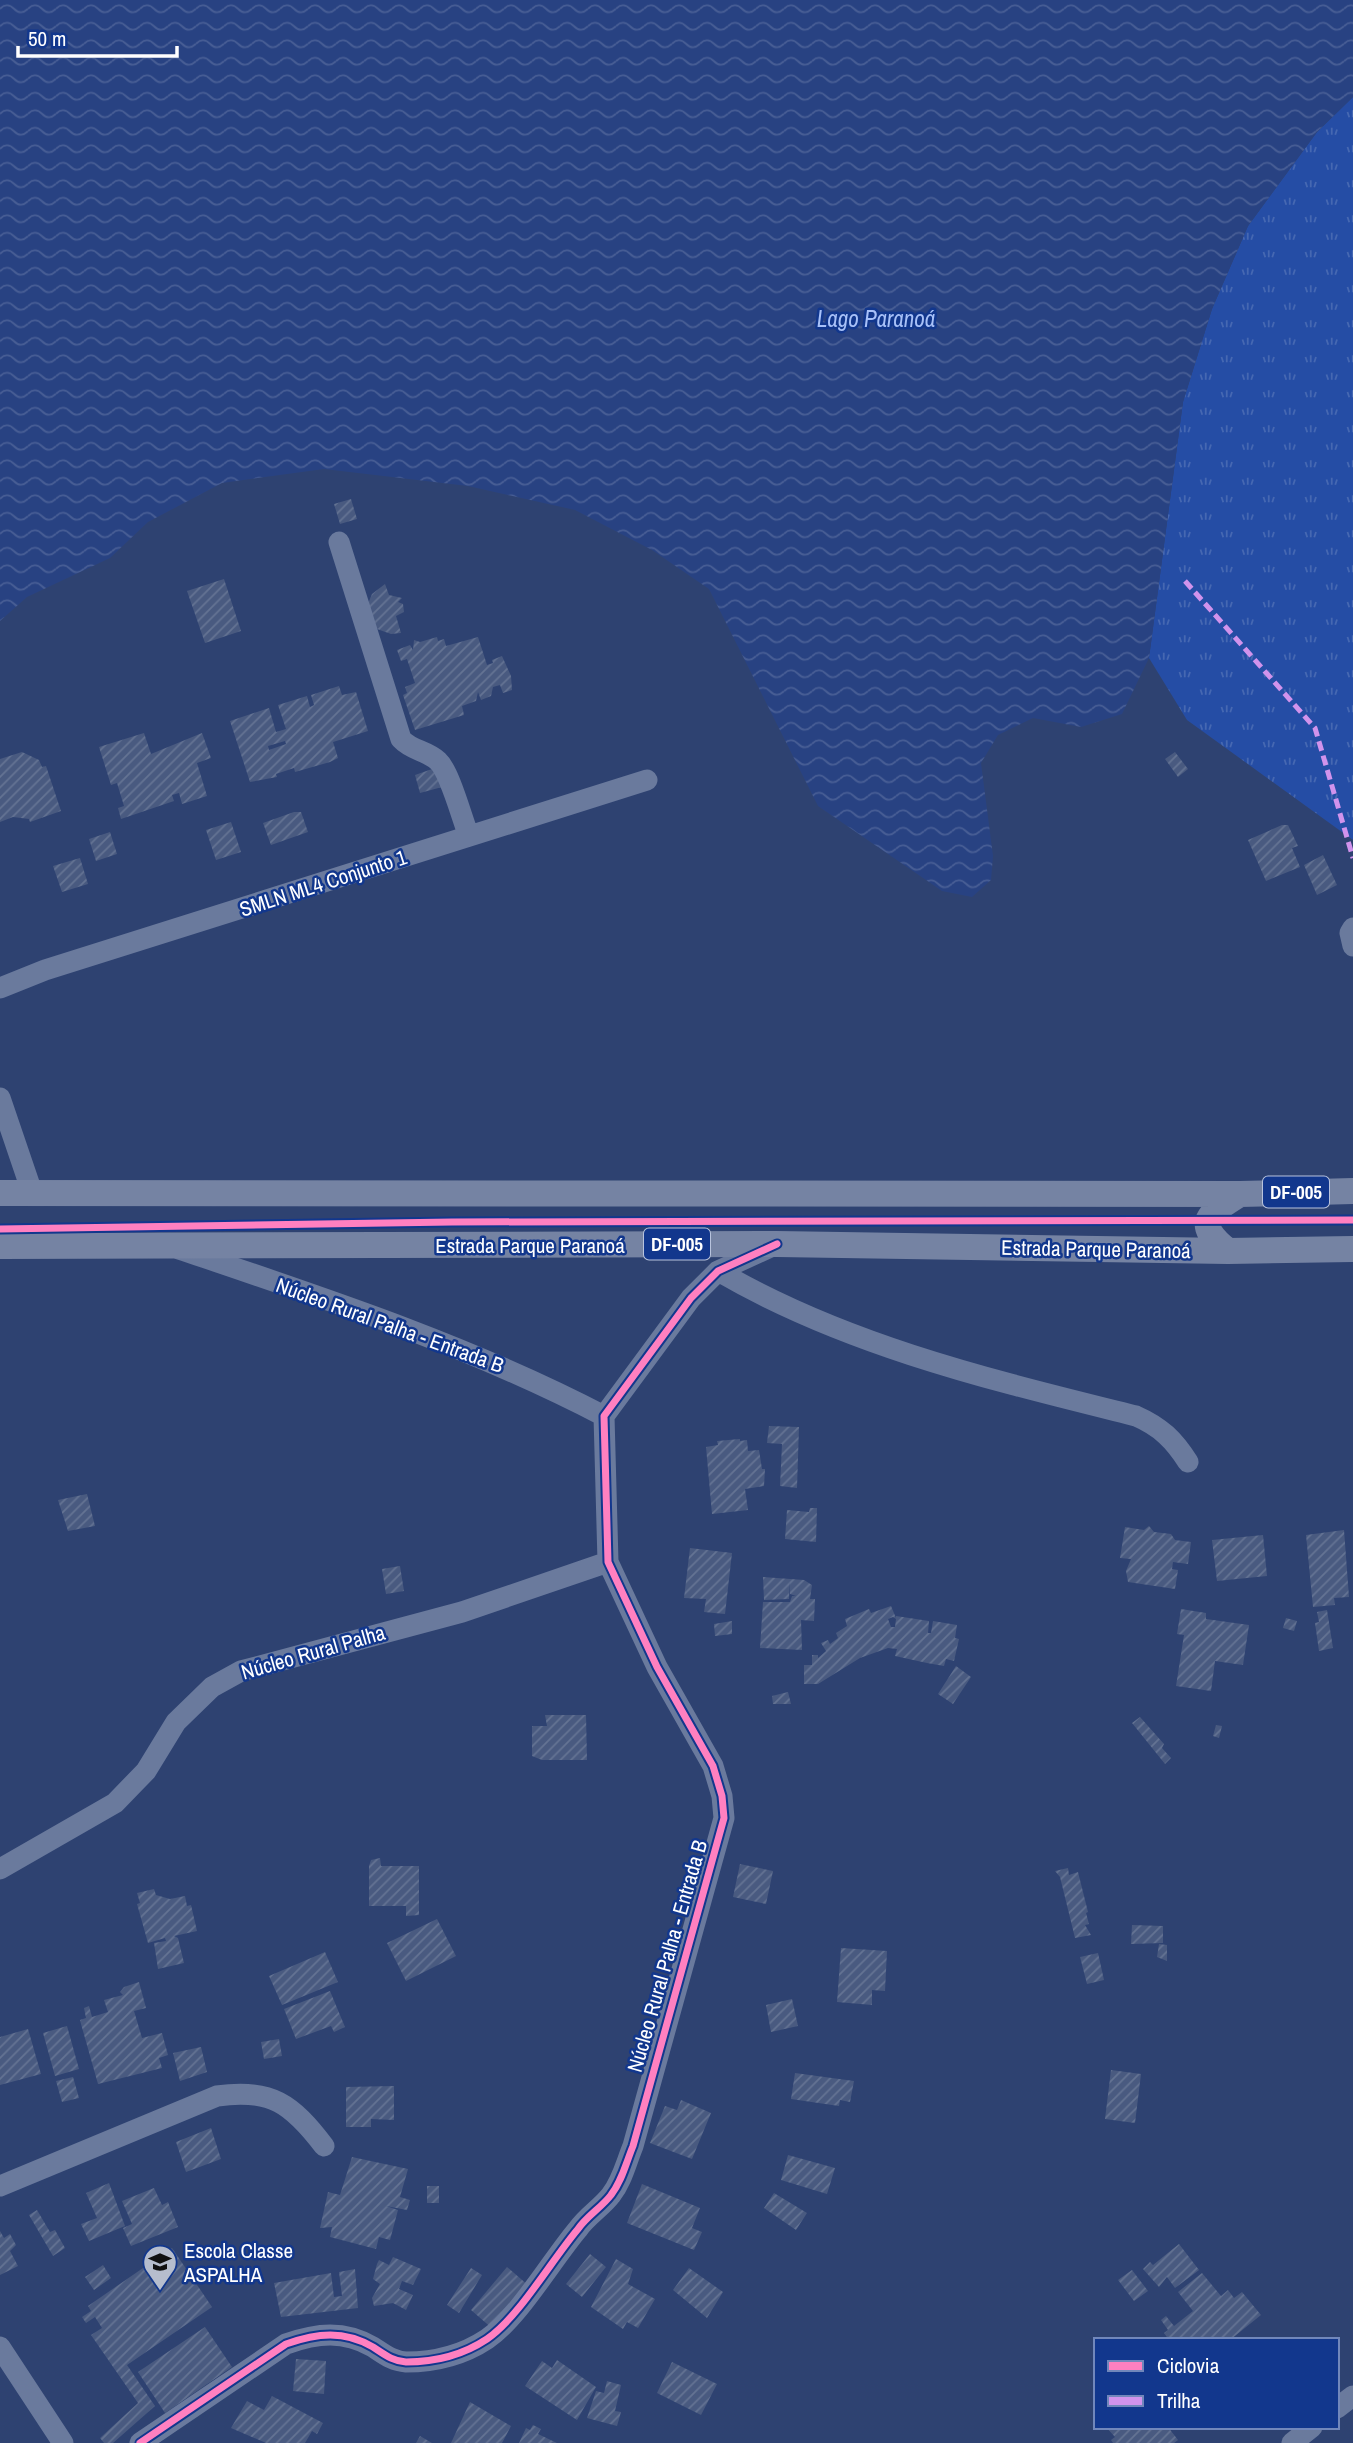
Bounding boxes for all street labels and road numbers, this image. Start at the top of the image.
street label: SMLN ML4 Conjunto 1 [236,842,411,924]
road number: DF-005 [1263,1176,1329,1208]
road number: DF-005 [644,1228,710,1260]
street label: Estrada Parque Paranoá [435,1231,625,1260]
street label: Estrada Parque Paranoá [1001,1233,1191,1265]
street label: Núcleo Rural Palha - Entrada B [272,1270,508,1380]
street label: Núcleo Rural Palha [238,1618,389,1686]
street label: Núcleo Rural Palha - Entrada B [620,1837,714,2075]

